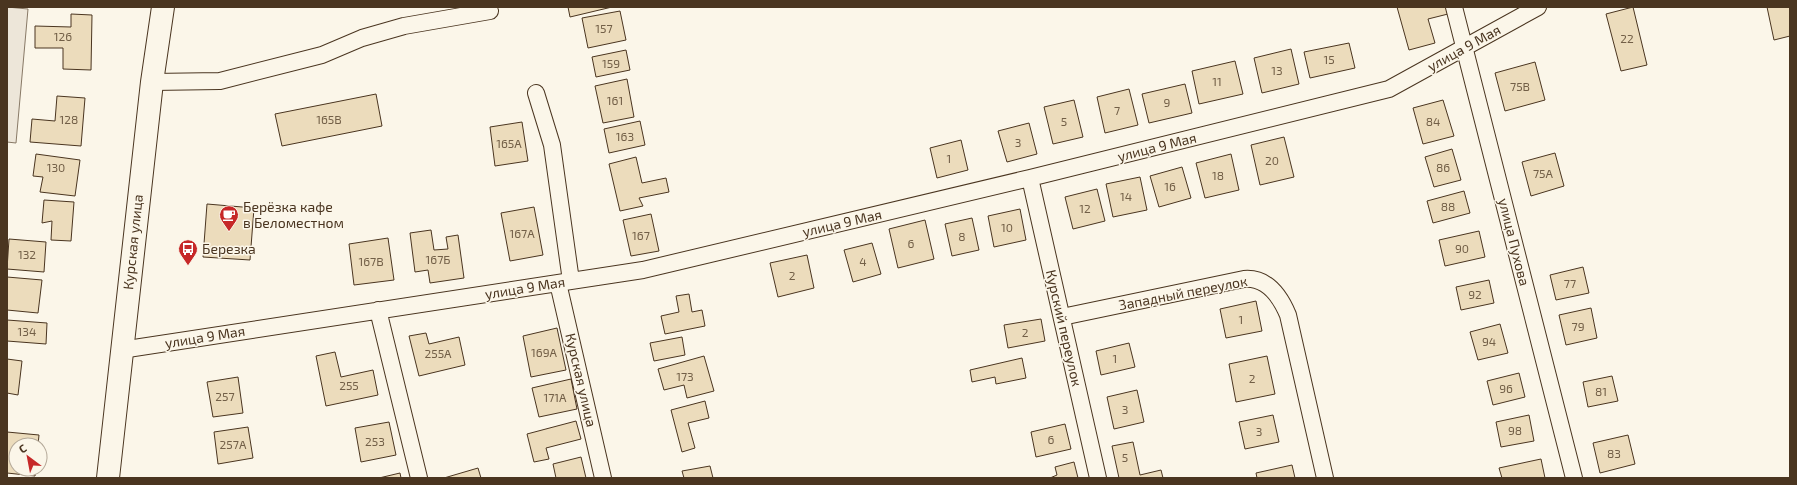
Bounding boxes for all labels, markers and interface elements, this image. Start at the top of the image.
house number: 157 [595,21,613,35]
street label: улица 9 Мая [1424,21,1503,75]
house number: 126 [54,29,72,43]
house number: 22 [1620,31,1634,45]
house number: 15 [1323,52,1335,66]
house number: 159 [602,56,620,70]
house number: 13 [1271,63,1283,77]
house number: 11 [1212,74,1222,88]
house number: 75В [1510,79,1530,93]
house number: 161 [607,93,623,107]
house number: 9 [1164,95,1171,109]
house number: 7 [1114,103,1120,117]
house number: 128 [60,112,78,126]
house number: 165В [316,112,342,126]
house number: 5 [1061,114,1067,128]
house number: 84 [1426,114,1440,128]
street label: улица 9 Мая [1116,128,1198,165]
house number: 163 [616,129,634,143]
house number: 3 [1015,135,1021,149]
house number: 165А [496,136,522,150]
house number: 1 [947,151,951,165]
house number: 20 [1265,153,1279,167]
house number: 130 [47,160,65,174]
house number: 86 [1436,160,1450,174]
house number: 75А [1533,166,1554,180]
house number: 18 [1212,168,1224,182]
house number: 16 [1164,179,1176,193]
house number: 14 [1120,189,1132,203]
street label: Курская улица [119,193,146,290]
street label: улица Пухова [1495,196,1534,288]
place label: Берёзка кафе в Беломестном [243,198,344,231]
house number: 88 [1441,199,1455,213]
house number: 12 [1079,201,1091,215]
cafe icon: Берёзка кафе в Беломестном [218,204,240,232]
street label: улица 9 Мая [801,205,883,240]
house number: 10 [1001,220,1013,234]
house number: 167А [509,226,535,240]
house number: 167 [632,228,650,242]
house number: 8 [958,229,966,243]
house number: 6 [908,236,915,250]
bus stop icon: Березка [177,238,199,266]
place label: Березка [202,240,256,257]
house number: 90 [1455,241,1469,255]
house number: 132 [18,247,36,261]
house number: 167Б [426,252,450,266]
house number: 167В [358,254,384,268]
house number: 4 [859,254,867,268]
house number: 2 [789,268,796,282]
street label: Курский переулок [1043,268,1086,388]
street label: Западный переулок [1117,272,1249,313]
street label: улица 9 Мая [484,273,566,302]
house number: 77 [1564,276,1576,290]
house number: 92 [1468,287,1482,301]
house number: 1 [1239,312,1243,326]
house number: 79 [1571,319,1585,333]
street label: улица 9 Мая [164,322,246,351]
house number: 134 [18,324,36,338]
house number: 2 [1022,325,1029,339]
street label: Курская улица [562,331,601,428]
house number: 94 [1482,334,1496,348]
house number: 169А [531,345,558,359]
house number: 255А [424,346,452,360]
house number: 1 [1113,351,1117,365]
house number: 173 [676,369,694,383]
house number: 2 [1249,371,1256,385]
house number: 255 [339,378,359,392]
house number: 96 [1499,381,1513,395]
house number: 81 [1595,384,1607,398]
house number: 257 [215,389,235,403]
house number: 171А [543,390,567,404]
house number: 3 [1122,402,1128,416]
house number: 98 [1508,423,1522,437]
house number: 3 [1256,424,1262,438]
house number: 6 [1048,432,1055,446]
house number: 253 [365,434,385,448]
north arrow [8,437,48,477]
house number: 257А [220,437,247,451]
text: С [16,441,29,455]
house number: 83 [1607,446,1621,460]
house number: 5 [1122,450,1128,464]

